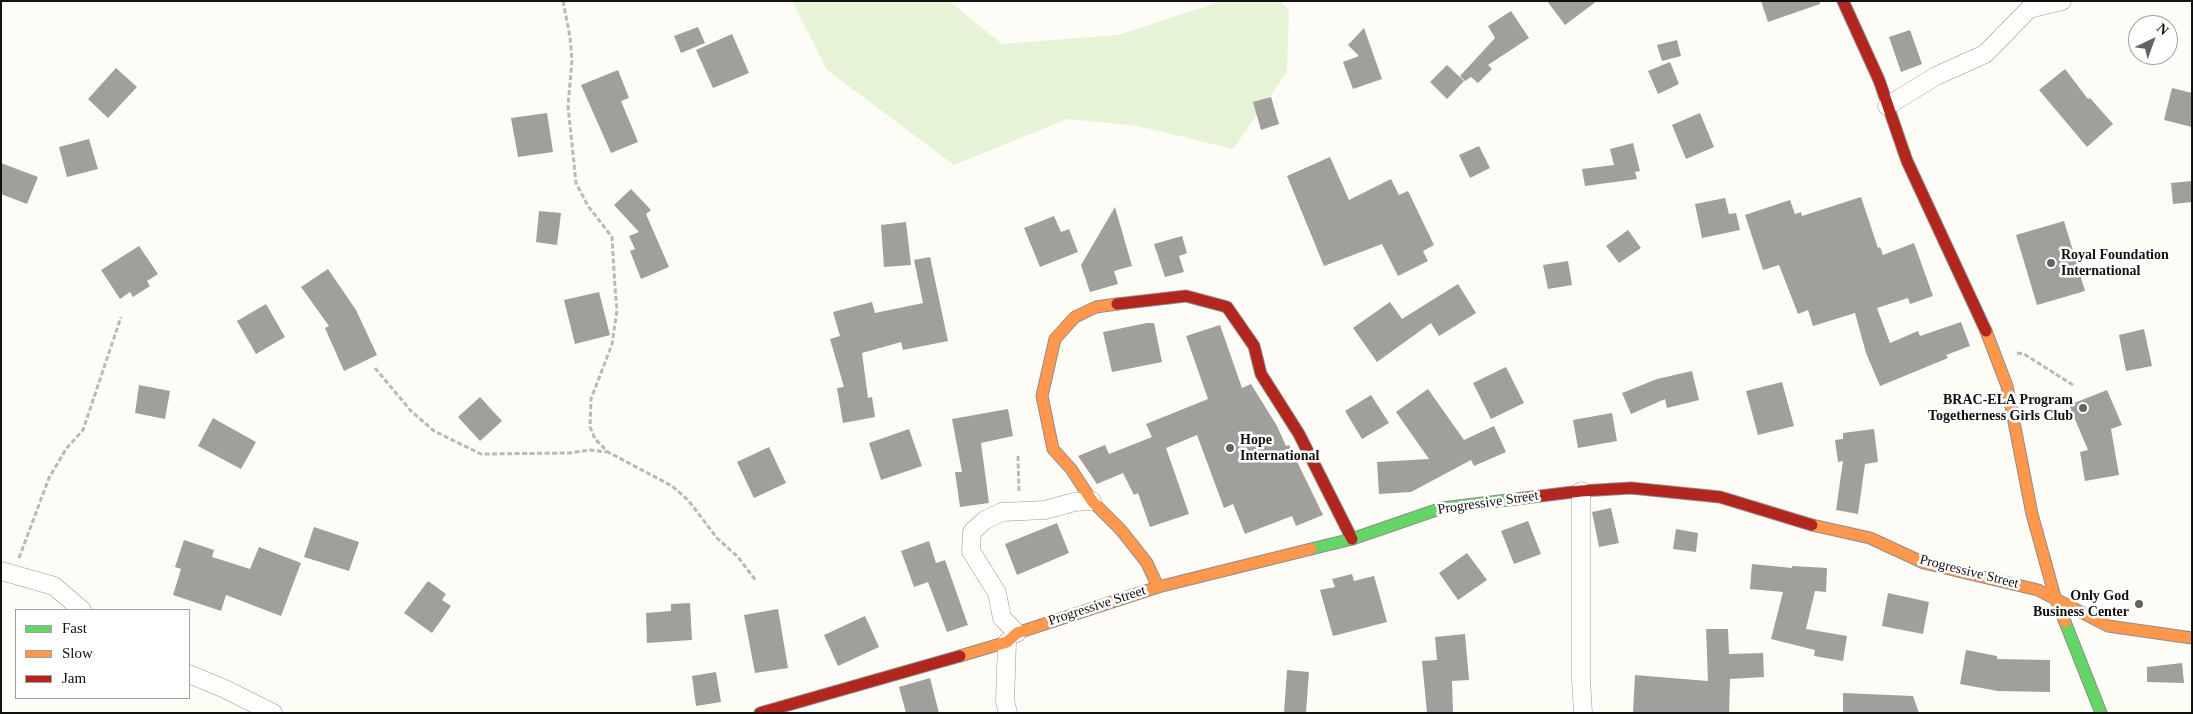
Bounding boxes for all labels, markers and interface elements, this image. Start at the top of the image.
north arrow [2128,15,2178,65]
text: N [2154,20,2171,38]
place label: Royal Foundation International [2061,247,2169,280]
marker: Royal Foundation International [2045,257,2057,269]
place label: BRAC-ELA Program Togetherness Girls Club [1928,392,2073,424]
marker: BRAC-ELA Program Togetherness Girls Club [2077,402,2089,414]
place label: Hope International [1240,432,1319,464]
marker: Hope International [1224,442,1236,454]
street label: Progressive Street [1437,488,1539,518]
street label: Progressive Street [1918,552,2020,592]
street label: Progressive Street [1046,582,1148,630]
place label: Only God Business Center [2033,588,2129,620]
marker: Only God Business Center [2133,598,2145,610]
legend [15,609,190,699]
text: Fast [62,620,87,636]
text: Slow [62,645,93,661]
text: Jam [62,670,86,686]

